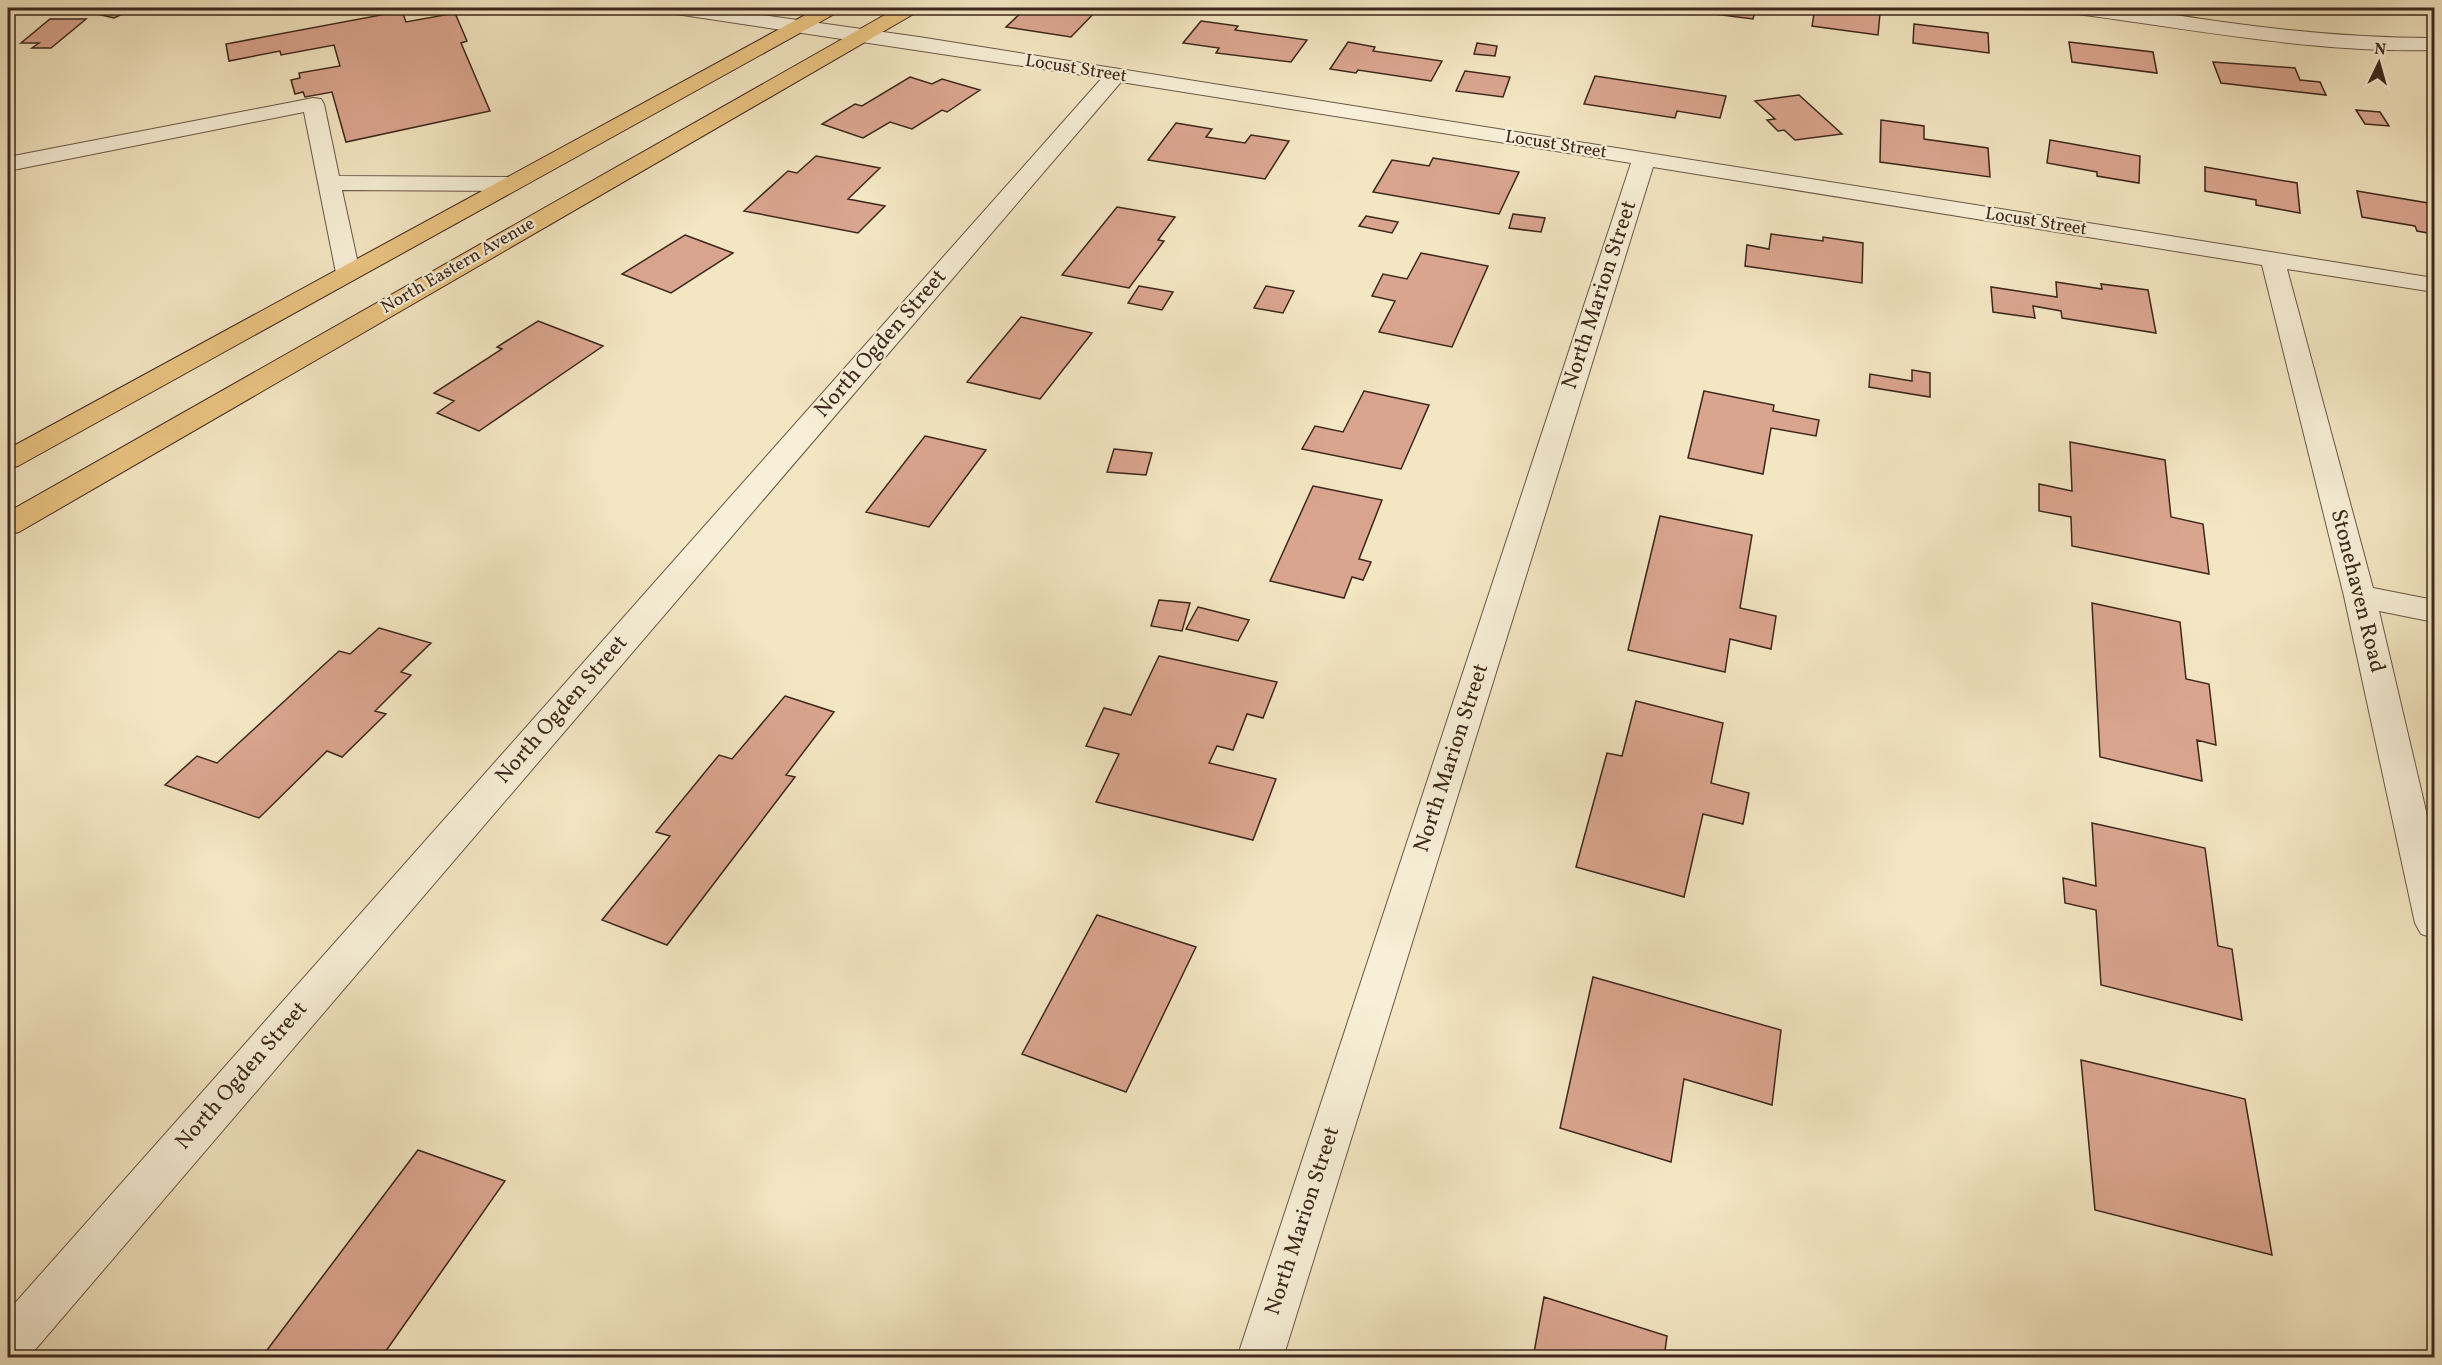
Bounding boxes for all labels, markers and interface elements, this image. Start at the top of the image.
north arrow [2349,33,2409,93]
text: N [2373,39,2387,62]
street label: Locust Street [1023,49,1129,89]
street label: Locust Street [1503,125,1609,165]
street label: North Marion Street [1555,196,1645,393]
street label: Locust Street [1983,202,2089,242]
street label: North Eastern Avenue [376,212,540,320]
street label: North Ogden Street [808,263,954,425]
street label: Stonehaven Road [2322,506,2392,676]
street label: North Ogden Street [489,629,635,791]
street label: North Marion Street [1407,659,1497,856]
street label: North Ogden Street [169,995,315,1157]
street label: North Marion Street [1258,1122,1348,1319]

